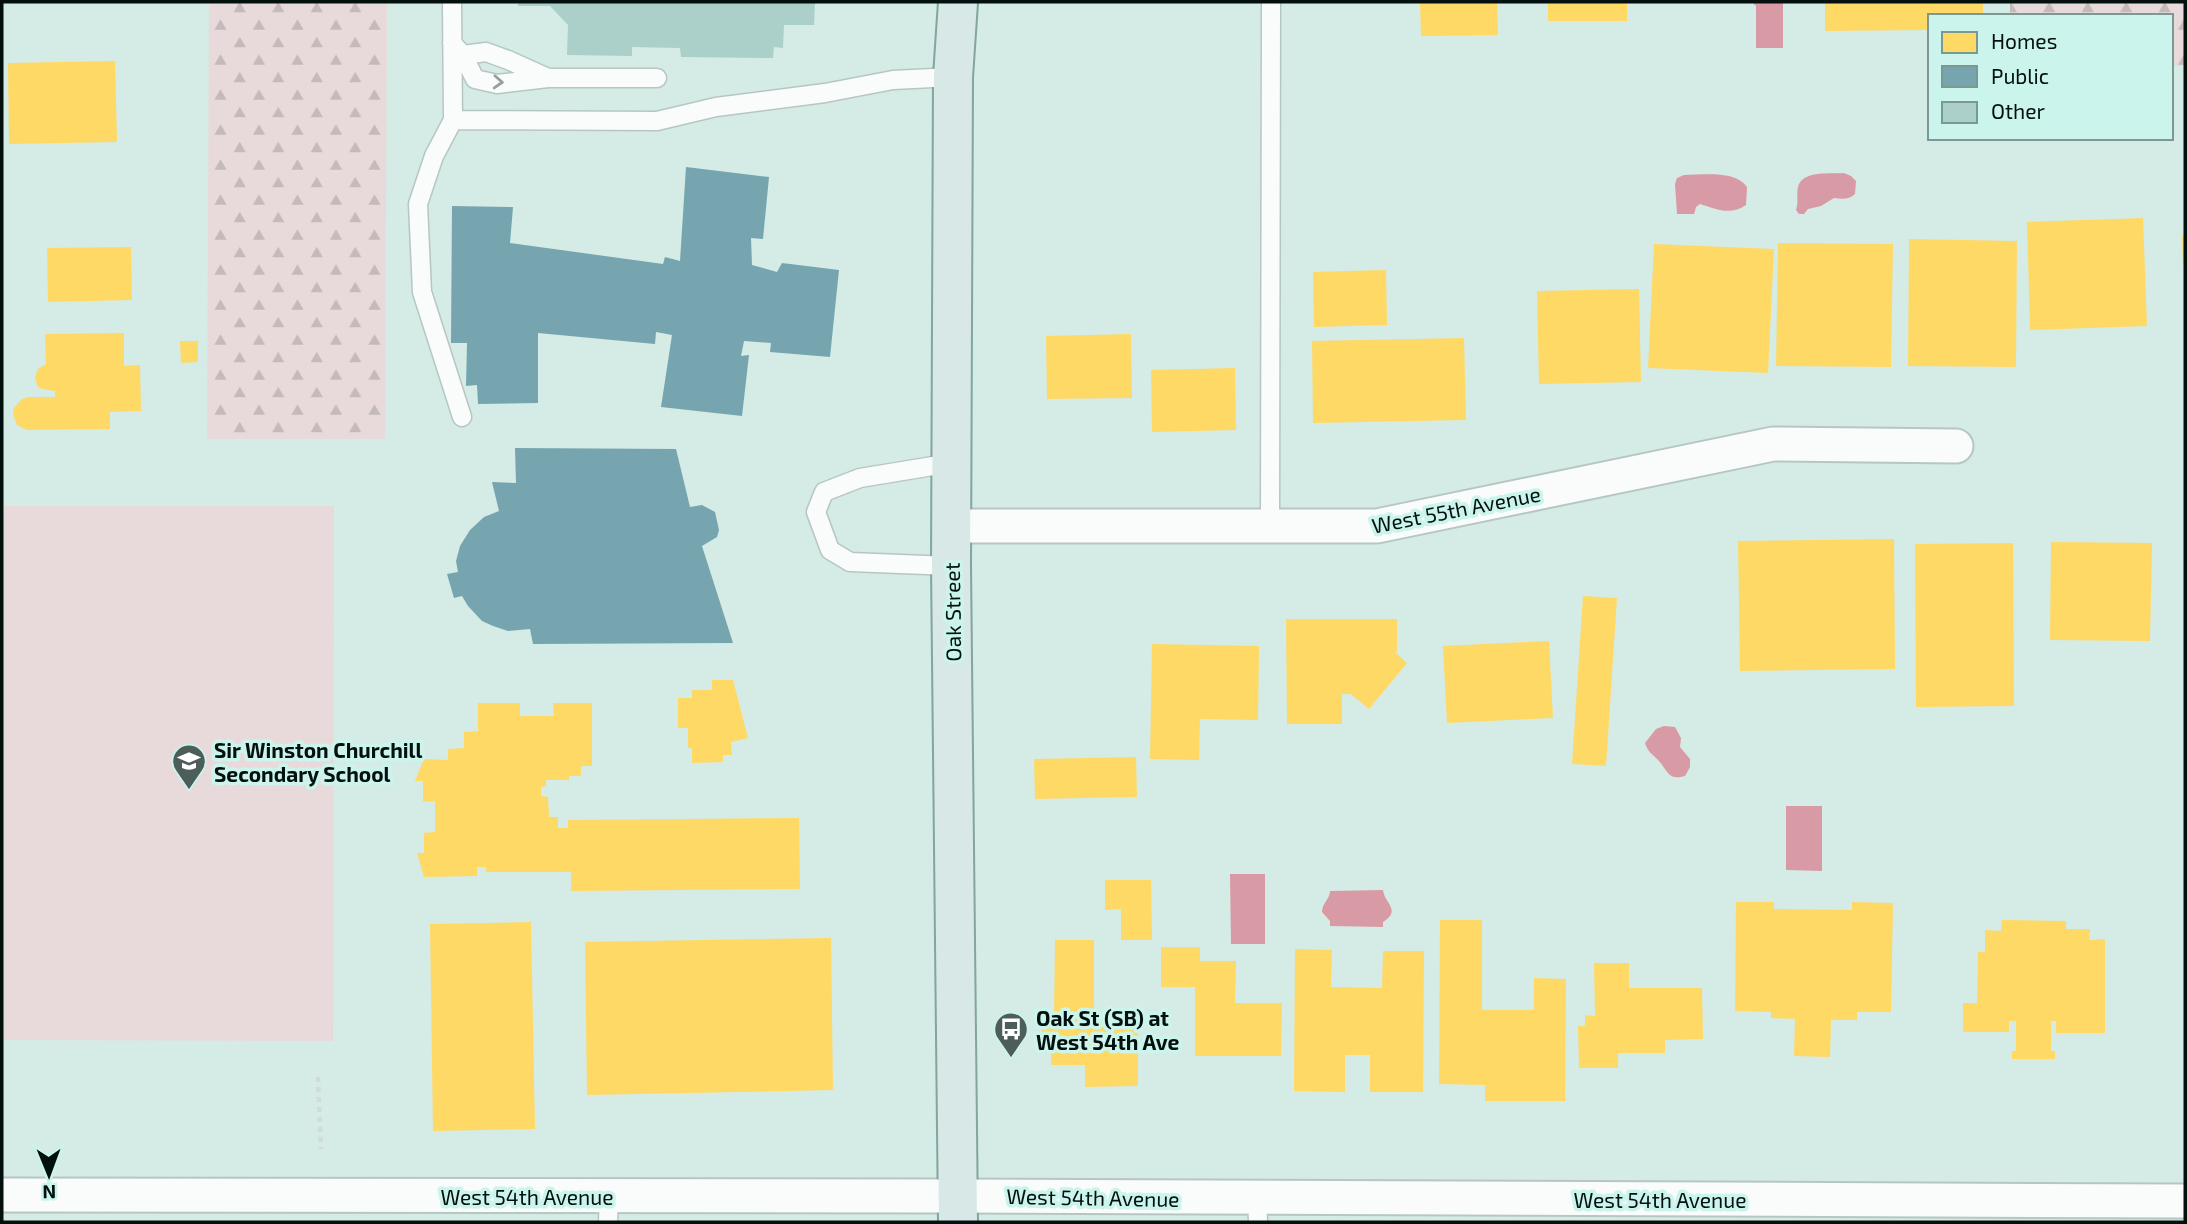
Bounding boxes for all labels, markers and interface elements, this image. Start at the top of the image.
legend [1928,14,2173,140]
text: Homes [1991,28,2057,53]
text: Public [1991,63,2049,88]
one-way arrow [493,75,504,90]
text: Other [1991,98,2046,123]
street label: West 55th Avenue [1369,480,1543,538]
street label: Oak Street [939,562,965,662]
place label: Sir Winston Churchill Secondary School [214,737,422,787]
school or university icon: Sir Winston Churchill Secondary School [170,742,208,791]
place label: Oak St (SB) at West 54th Ave [1036,1005,1180,1054]
bus stop icon: Oak St (SB) at West 54th Ave [992,1010,1030,1059]
north arrow [14,1140,84,1210]
text: N [42,1181,56,1204]
street label: West 54th Avenue [1006,1183,1180,1211]
street label: West 54th Avenue [440,1184,614,1209]
street label: West 54th Avenue [1573,1187,1747,1212]

